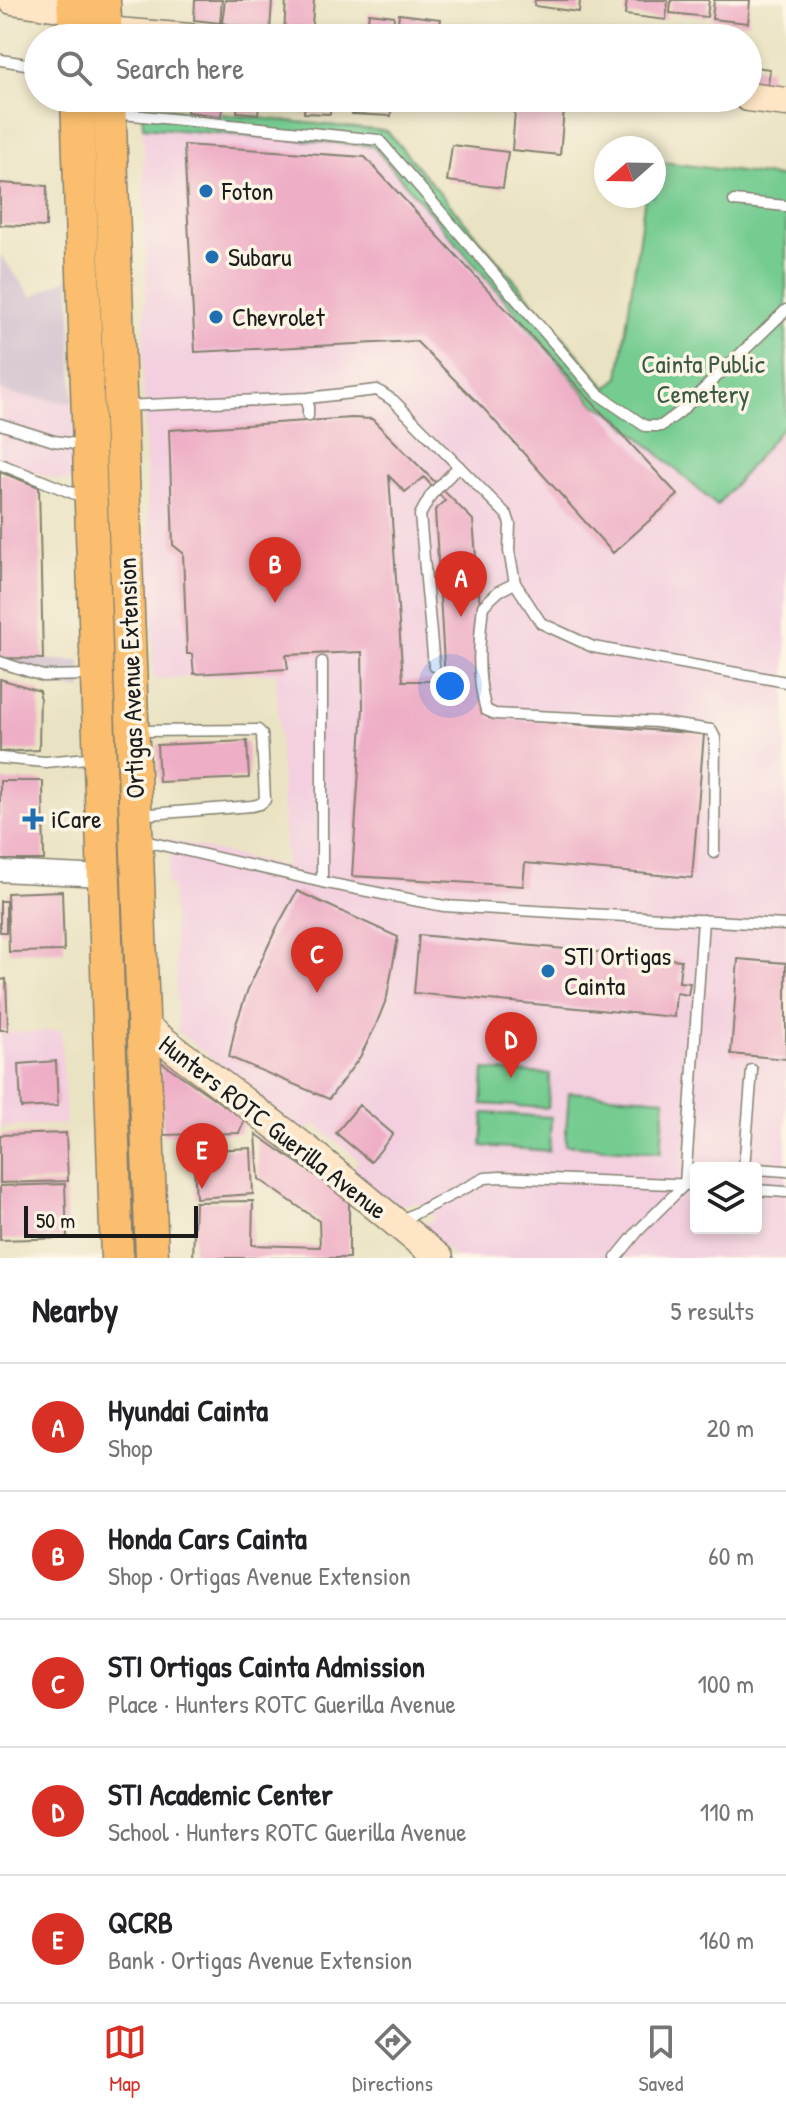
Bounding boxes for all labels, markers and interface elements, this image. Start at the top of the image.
search box [24,24,762,112]
icon: search [52,46,96,90]
text: Search here [116,48,244,88]
north arrow [594,136,666,208]
place label: Foton [221,173,273,208]
marker: Foton [197,182,215,200]
place label: Subaru [228,239,292,274]
marker: Subaru [203,248,221,266]
place label: Chevrolet [232,299,326,334]
marker: Chevrolet [207,308,225,326]
park label: Cainta Public Cemetery [641,346,765,411]
pin: B [249,537,301,603]
pin: A [435,551,487,617]
street label: Ortigas Avenue Extension [109,557,152,799]
your location [430,666,470,706]
place label: iCare [51,801,102,836]
marker: iCare [22,808,44,830]
pin: C [291,927,343,993]
place label: STI Ortigas Cainta [564,938,671,1003]
marker: STI Ortigas Cainta [539,962,557,980]
pin: D [485,1012,537,1078]
street label: Hunters ROTC Guerilla Avenue [152,1026,395,1227]
pin: E [176,1123,228,1189]
map controls [690,1162,762,1234]
button: layers [690,1162,762,1234]
scale bar [24,1202,198,1238]
text: 50 m [36,1205,75,1235]
text: Nearby [32,1287,118,1333]
text: 5 results [670,1293,754,1328]
text: Hyundai Cainta [108,1390,268,1430]
text: A [52,1410,64,1445]
text: 20 m [707,1410,754,1445]
text: Shop [108,1430,152,1465]
text: Honda Cars Cainta [108,1518,307,1558]
text: B [51,1538,65,1573]
text: 60 m [708,1538,754,1573]
text: Shop · Ortigas Avenue Extension [108,1558,411,1593]
text: STI Ortigas Cainta Admission [108,1646,425,1686]
text: C [51,1666,65,1701]
text: 100 m [698,1666,754,1701]
text: Place · Hunters ROTC Guerilla Avenue [108,1686,456,1721]
text: STI Academic Center [108,1774,333,1814]
text: D [52,1794,64,1829]
text: 110 m [700,1794,754,1829]
text: School · Hunters ROTC Guerilla Avenue [108,1814,467,1849]
text: QCRB [108,1902,173,1942]
text: E [52,1922,64,1957]
text: 160 m [699,1922,754,1957]
text: Bank · Ortigas Avenue Extension [108,1942,412,1977]
tab: Map [103,2020,147,2098]
tab: Directions [352,2020,433,2098]
tab: Saved [638,2020,683,2098]

